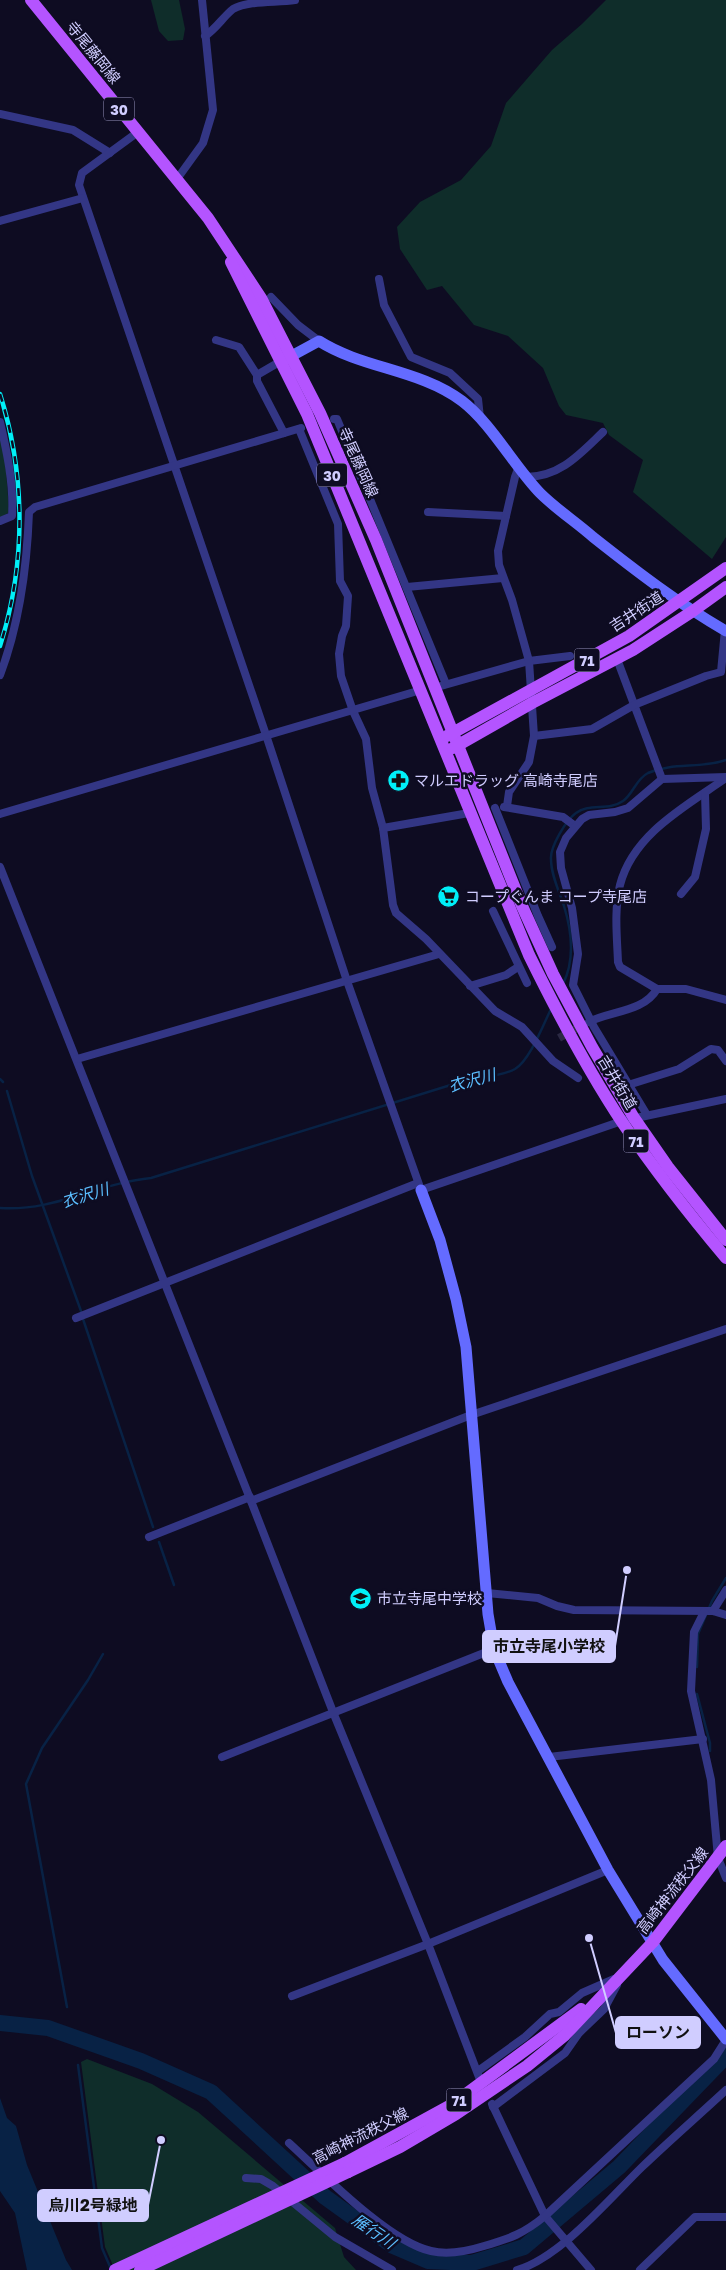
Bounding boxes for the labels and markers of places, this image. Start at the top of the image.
pharmacy icon: マルエドラッグ 高崎寺尾店 [386,768,410,792]
place label: マルエドラッグ 高崎寺尾店 [414,771,598,789]
supermarket icon: コープぐんま コープ寺尾店 [437,884,461,908]
place label: コープぐんま コープ寺尾店 [465,887,647,905]
school or university icon: 市立寺尾中学校 [349,1586,373,1610]
place label: 市立寺尾中学校 [377,1589,482,1607]
callout: 市立寺尾小学校 [483,1631,615,1662]
callout: ローソン [616,2017,700,2048]
callout: 烏川2号緑地 [38,2190,148,2221]

